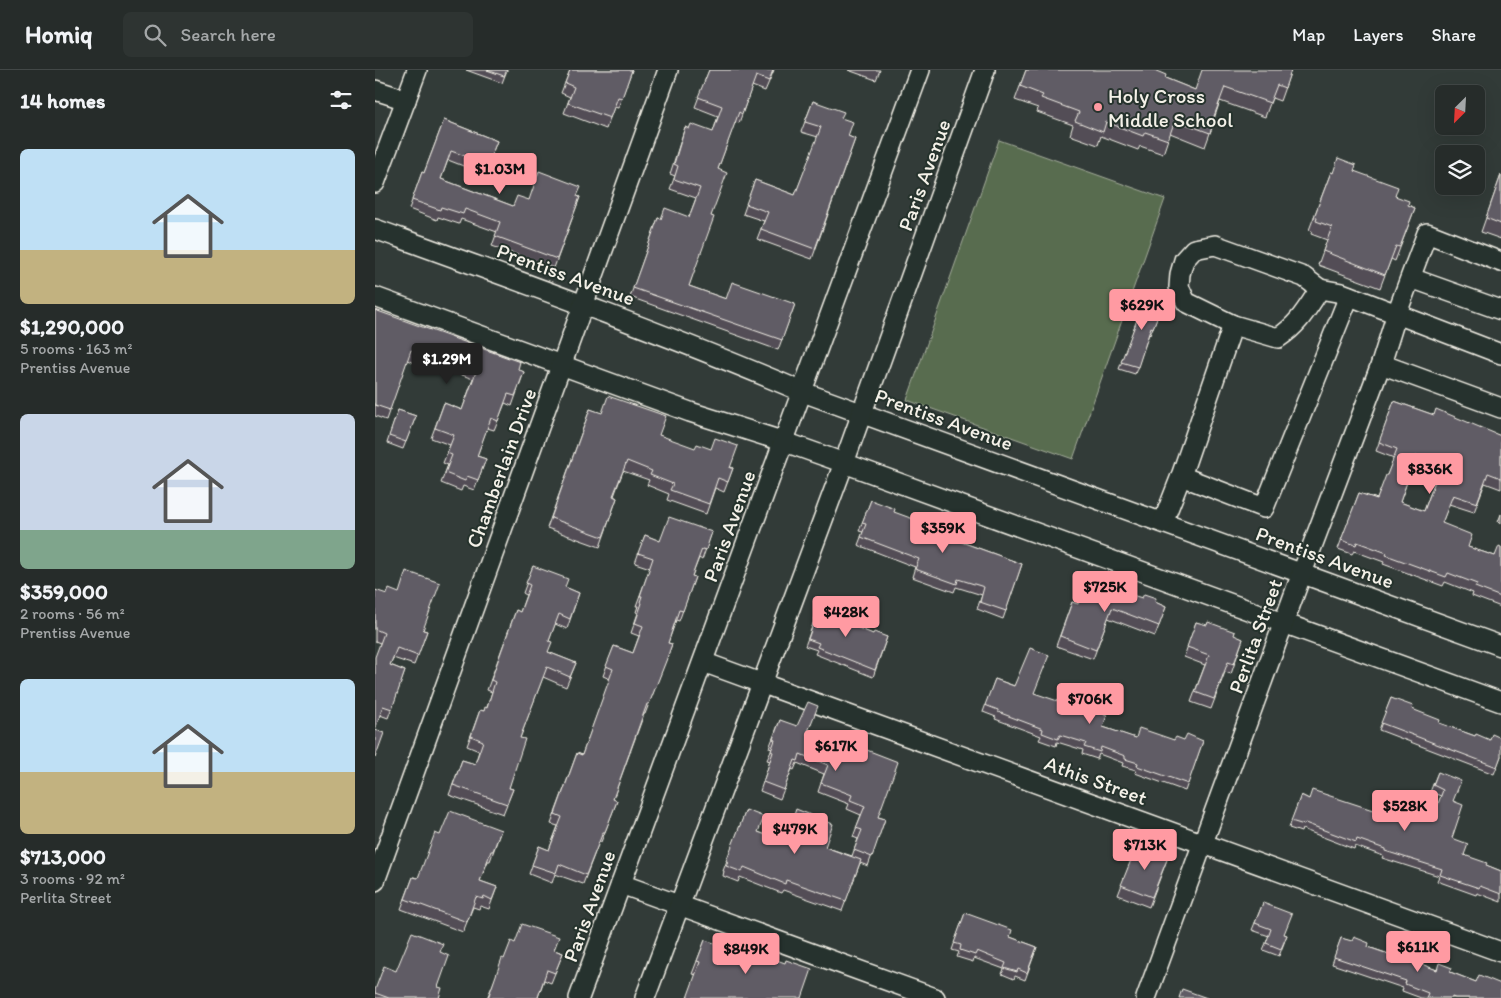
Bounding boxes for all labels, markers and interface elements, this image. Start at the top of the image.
search box [123,12,473,57]
text: Homiq [25,20,93,49]
icon: search [141,21,169,49]
text: Search here [181,23,276,46]
text: Map [1292,24,1325,46]
text: Layers [1353,24,1403,46]
text: Share [1431,24,1476,46]
place label: Holy Cross Middle School [1108,83,1233,132]
north arrow [1435,85,1485,135]
map controls [1435,85,1485,195]
icon: filters [327,86,355,114]
text: 14 homes [20,88,105,113]
marker: Holy Cross Middle School [1092,101,1104,113]
street label: Paris Avenue [892,116,956,234]
button: layers [1435,145,1485,195]
pin: $1.03M [459,152,541,195]
text: $1.03M [475,159,525,178]
icon: home [143,181,233,271]
street label: Prentiss Avenue [494,237,638,311]
pin: $629K [1107,288,1177,331]
text: $629K [1120,295,1164,314]
text: $1,290,000 [20,314,124,339]
text: 5 rooms · 163 m² [20,339,132,358]
pin: $1.29M [406,342,488,385]
text: $1.29M [423,349,471,368]
text: Prentiss Avenue [20,358,130,377]
street label: Prentiss Avenue [872,382,1016,456]
street label: Chamberlain Drive [460,385,542,551]
icon: home [143,446,233,536]
pin: $836K [1395,452,1465,495]
text: $836K [1408,459,1452,478]
street label: Paris Avenue [697,467,761,585]
pin: $359K [908,512,978,554]
text: $359K [921,518,965,537]
street label: Prentiss Avenue [1253,520,1397,594]
pin: $725K [1070,570,1140,613]
street label: Perlita Street [1223,575,1287,697]
text: $725K [1083,577,1127,596]
text: $359,000 [20,579,108,604]
pin: $428K [811,596,881,638]
text: $428K [823,602,869,621]
text: 2 rooms · 56 m² [20,604,125,623]
text: Prentiss Avenue [20,623,130,642]
pin: $706K [1055,682,1125,725]
text: $706K [1068,689,1112,708]
icon: home [143,711,233,801]
pin: $617K [801,730,871,772]
text: $617K [815,736,857,755]
street label: Athis Street [1041,750,1151,810]
pin: $528K [1370,790,1440,832]
text: $528K [1383,796,1427,815]
pin: $479K [760,812,830,855]
text: $479K [773,819,817,838]
pin: $713K [1110,828,1180,871]
text: $713K [1124,835,1166,854]
text: $713,000 [20,844,106,869]
street label: Paris Avenue [557,847,621,965]
text: 3 rooms · 92 m² [20,869,125,888]
text: Perlita Street [20,888,111,907]
pin: $611K [1383,930,1453,973]
pin: $849K [711,932,781,975]
text: $611K [1397,937,1439,956]
text: $849K [723,939,769,958]

